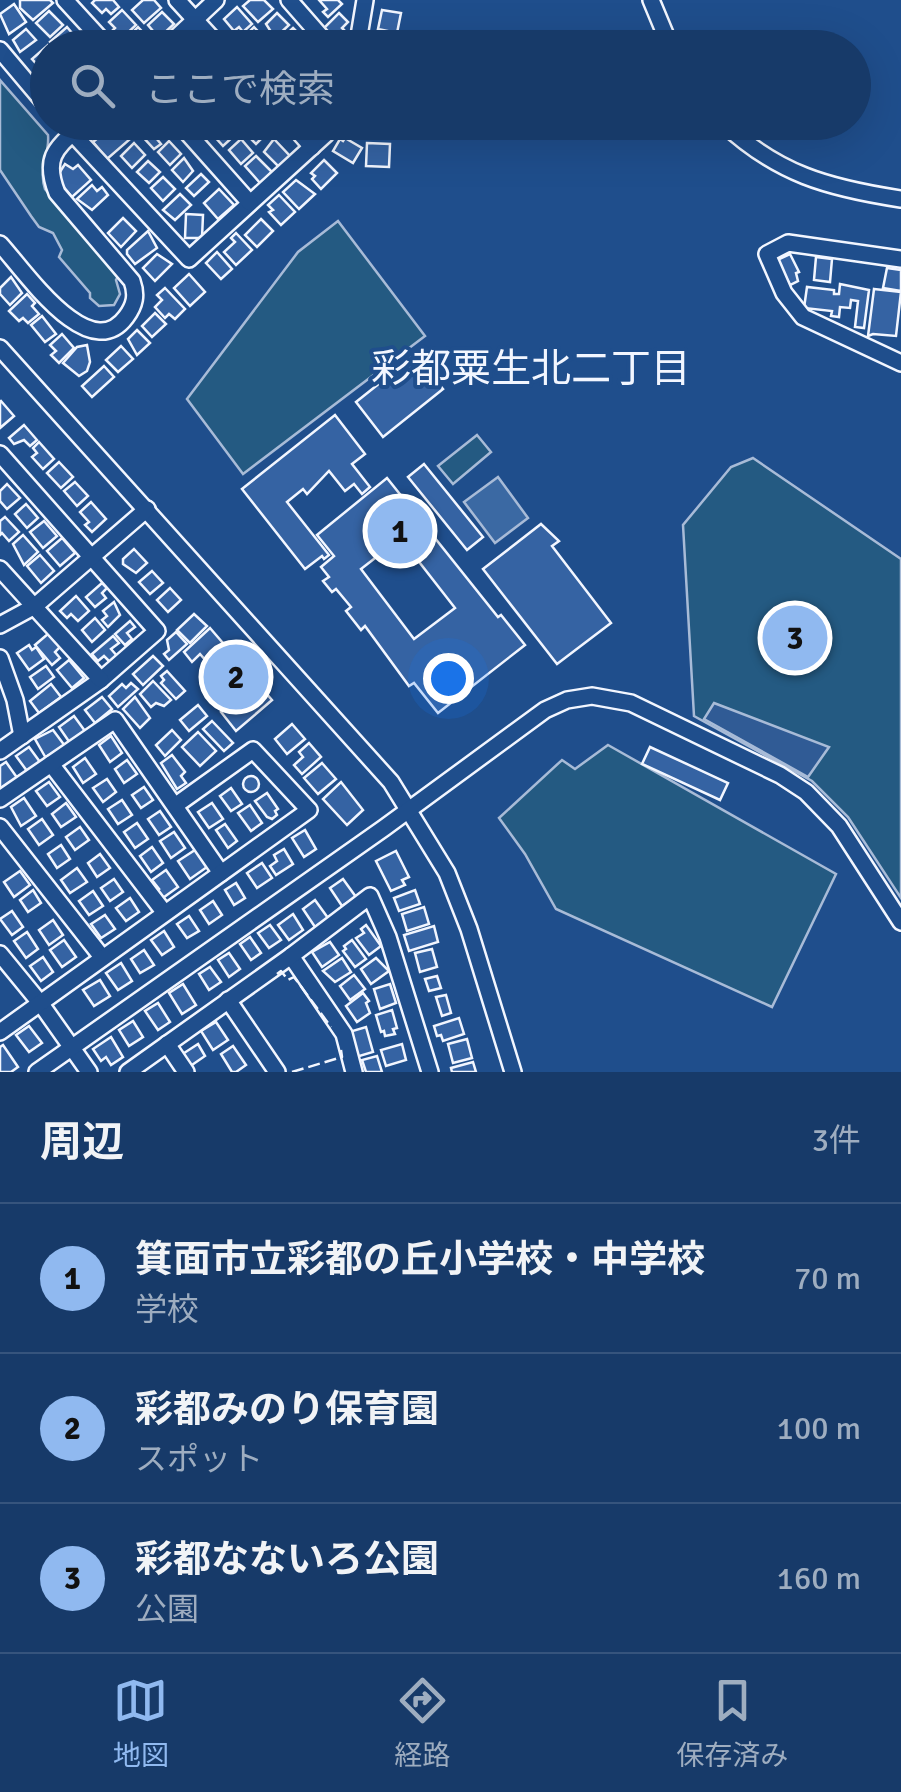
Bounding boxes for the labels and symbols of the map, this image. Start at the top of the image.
district label: 彩都粟生北二丁目 [371,344,691,394]
pin: 1 [368,494,432,568]
pin: 3 [762,600,828,676]
pin: 2 [204,640,268,714]
your location [423,653,474,704]

